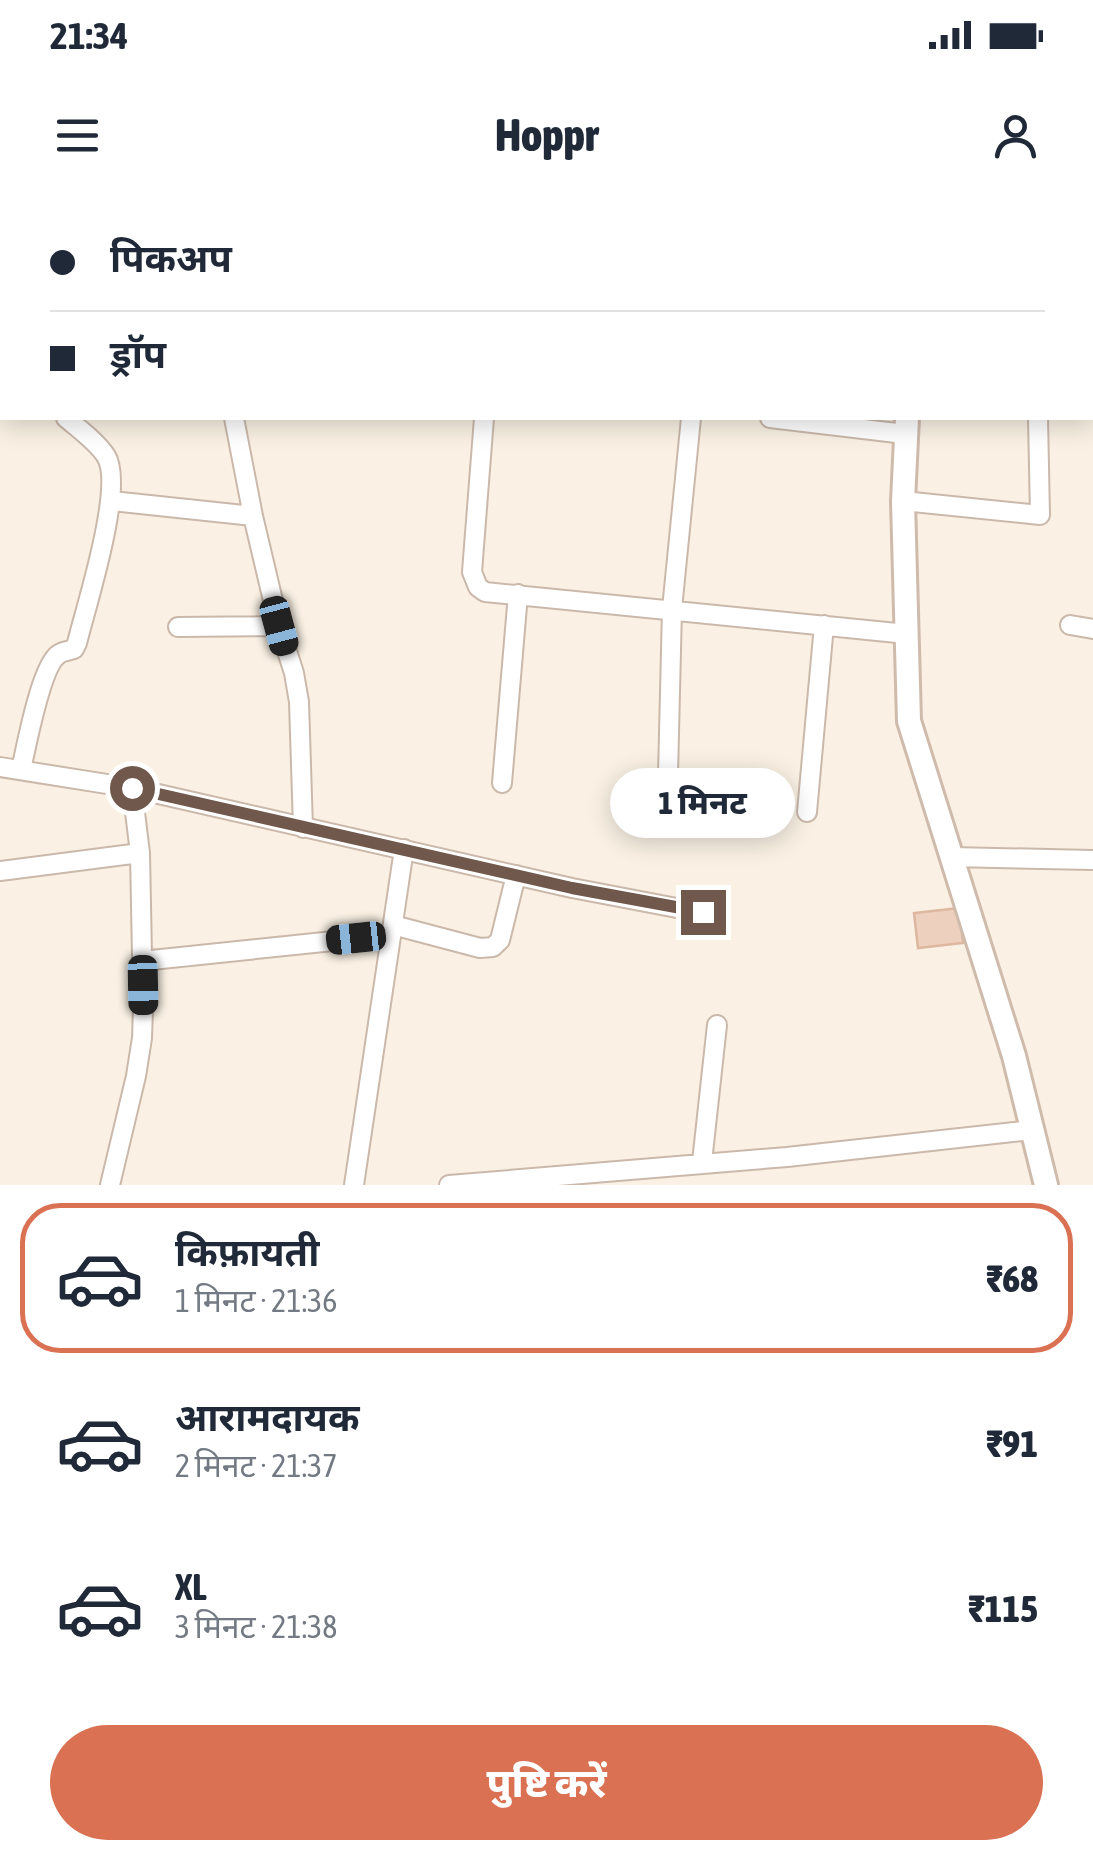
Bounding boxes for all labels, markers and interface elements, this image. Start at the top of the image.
text: 21:34 [50,14,128,57]
icon: menu [50,108,105,163]
icon: person [988,108,1043,163]
text: Hoppr [495,109,598,161]
text: पिकअप [110,237,232,280]
text: ड्रॉप [110,333,166,376]
car [257,593,301,659]
route start [110,766,155,811]
callout: 1 मिनट [610,767,796,837]
text: 1 मिनट [658,784,747,821]
route end [681,890,726,935]
car [325,920,387,956]
car [127,955,159,1015]
text: किफ़ायती [175,1231,319,1274]
icon: car [55,1233,145,1323]
text: ₹68 [986,1257,1038,1300]
text: 1 मिनट · 21:36 [175,1282,337,1319]
text: आरामदायक [175,1396,359,1439]
icon: car [55,1398,145,1488]
text: ₹91 [986,1422,1038,1465]
text: 2 मिनट · 21:37 [175,1447,337,1484]
icon: car [55,1563,145,1653]
text: XL [175,1565,207,1608]
text: ₹115 [968,1587,1038,1630]
text: 3 मिनट · 21:38 [175,1608,337,1645]
button: पुष्टि करें [50,1725,1043,1840]

